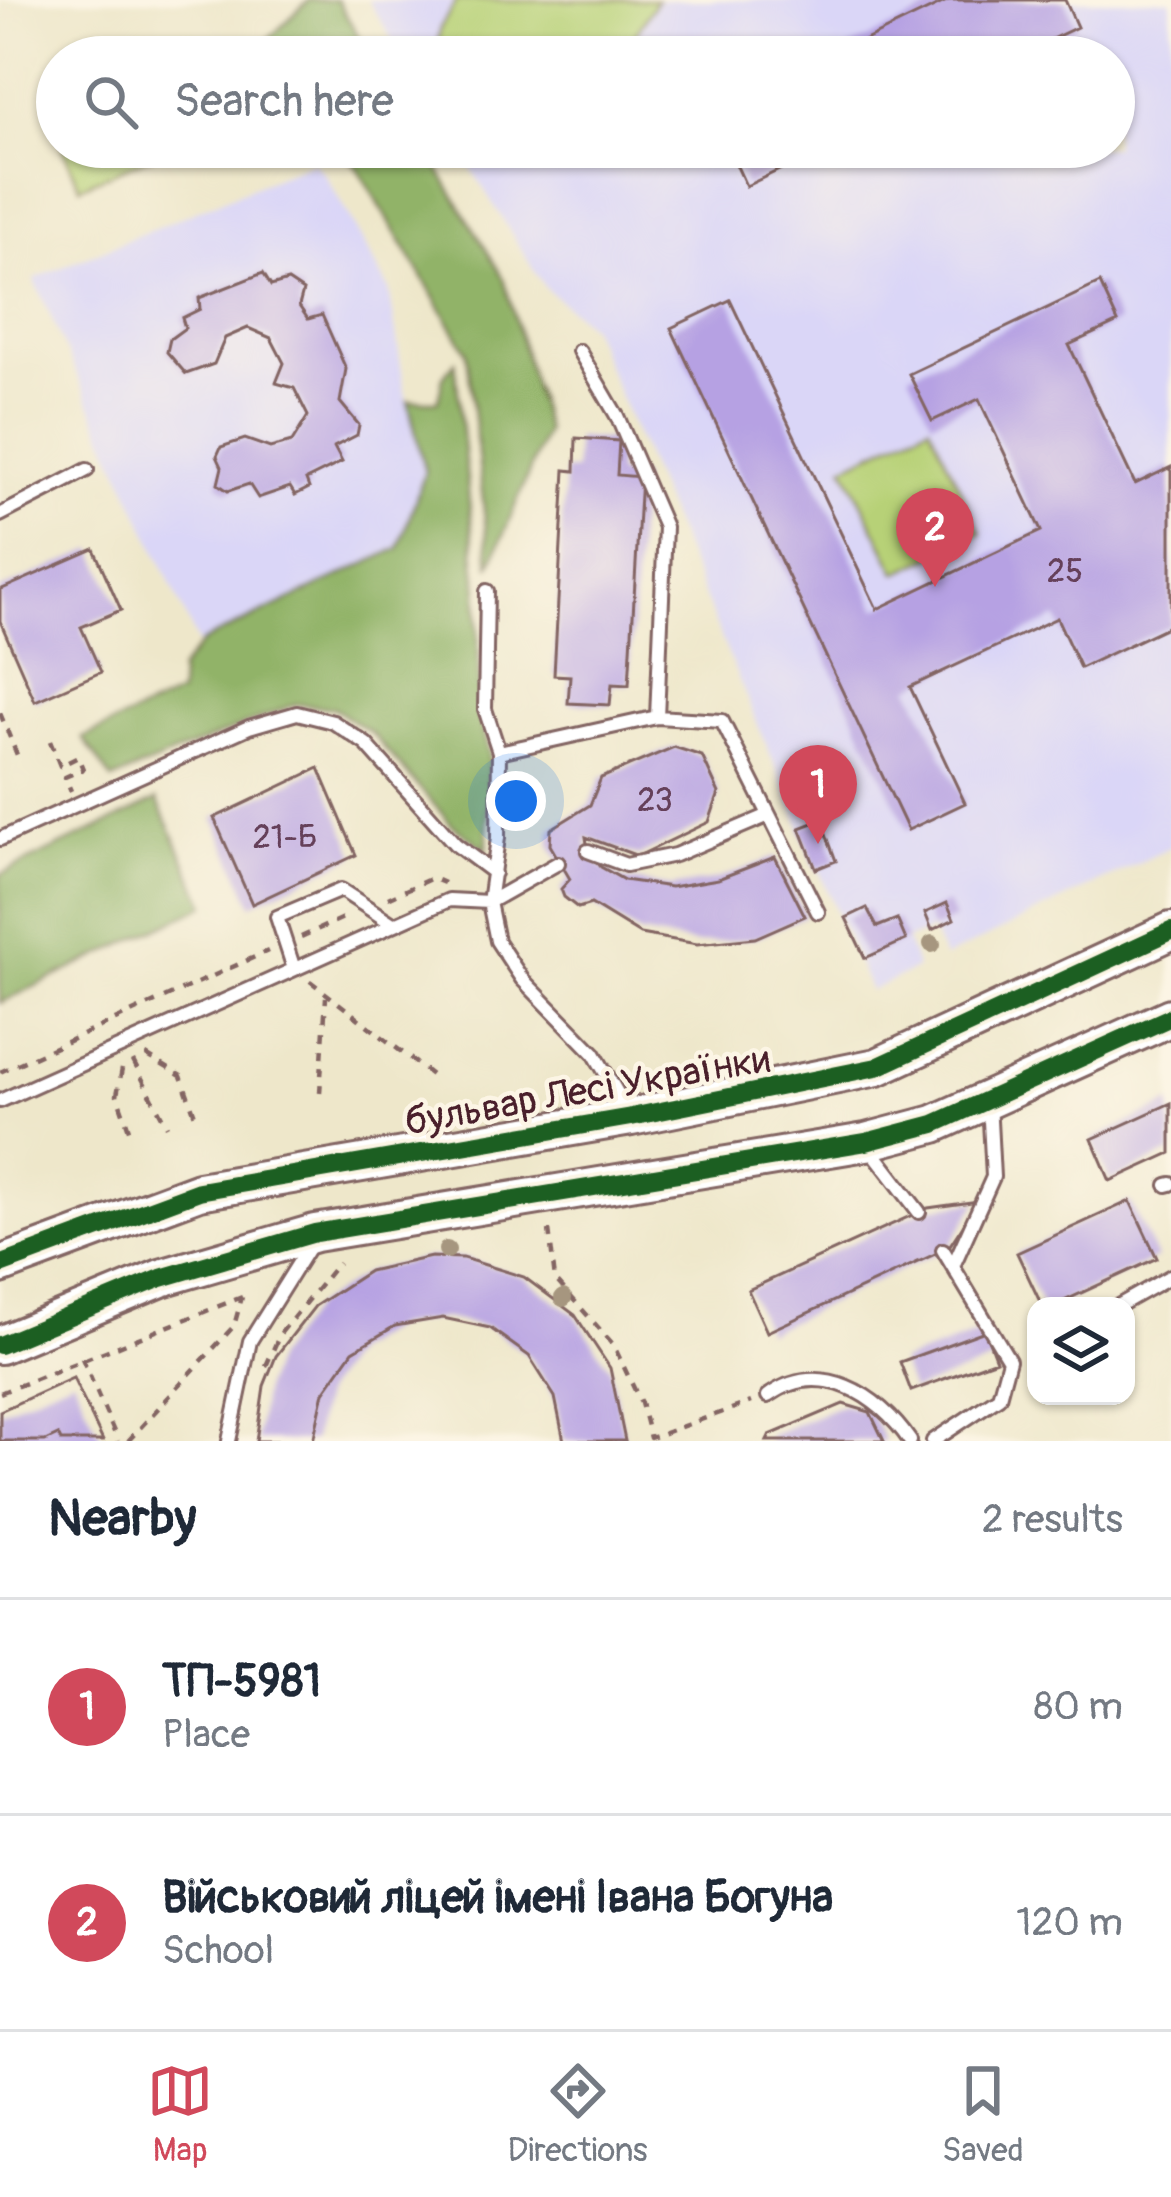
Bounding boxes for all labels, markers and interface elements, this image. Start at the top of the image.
search box [36,36,1135,168]
icon: search [78,69,144,135]
text: Search here [174,74,394,130]
pin: 2 [896,488,974,587]
house number: 25 [1047,551,1083,592]
pin: 1 [779,745,857,844]
your location [486,771,546,831]
house number: 23 [637,780,673,821]
house number: 21-Б [252,817,318,858]
street label: бульвар Лесі Українки [401,1034,774,1147]
map controls [1027,1297,1135,1405]
button: layers [1027,1297,1135,1405]
text: Nearby [48,1487,196,1551]
text: 2 results [982,1495,1123,1544]
text: ТП-5981 [162,1654,321,1710]
text: 1 [79,1682,95,1731]
text: 80 m [1034,1682,1123,1731]
text: Place [162,1710,250,1759]
text: Військовий ліцей імені Івана Богуна [162,1870,833,1926]
text: 2 [76,1898,98,1947]
text: 120 m [1016,1898,1123,1947]
text: School [162,1926,274,1975]
tab: Map [147,2058,213,2171]
tab: Directions [508,2058,648,2171]
tab: Saved [942,2058,1024,2171]

